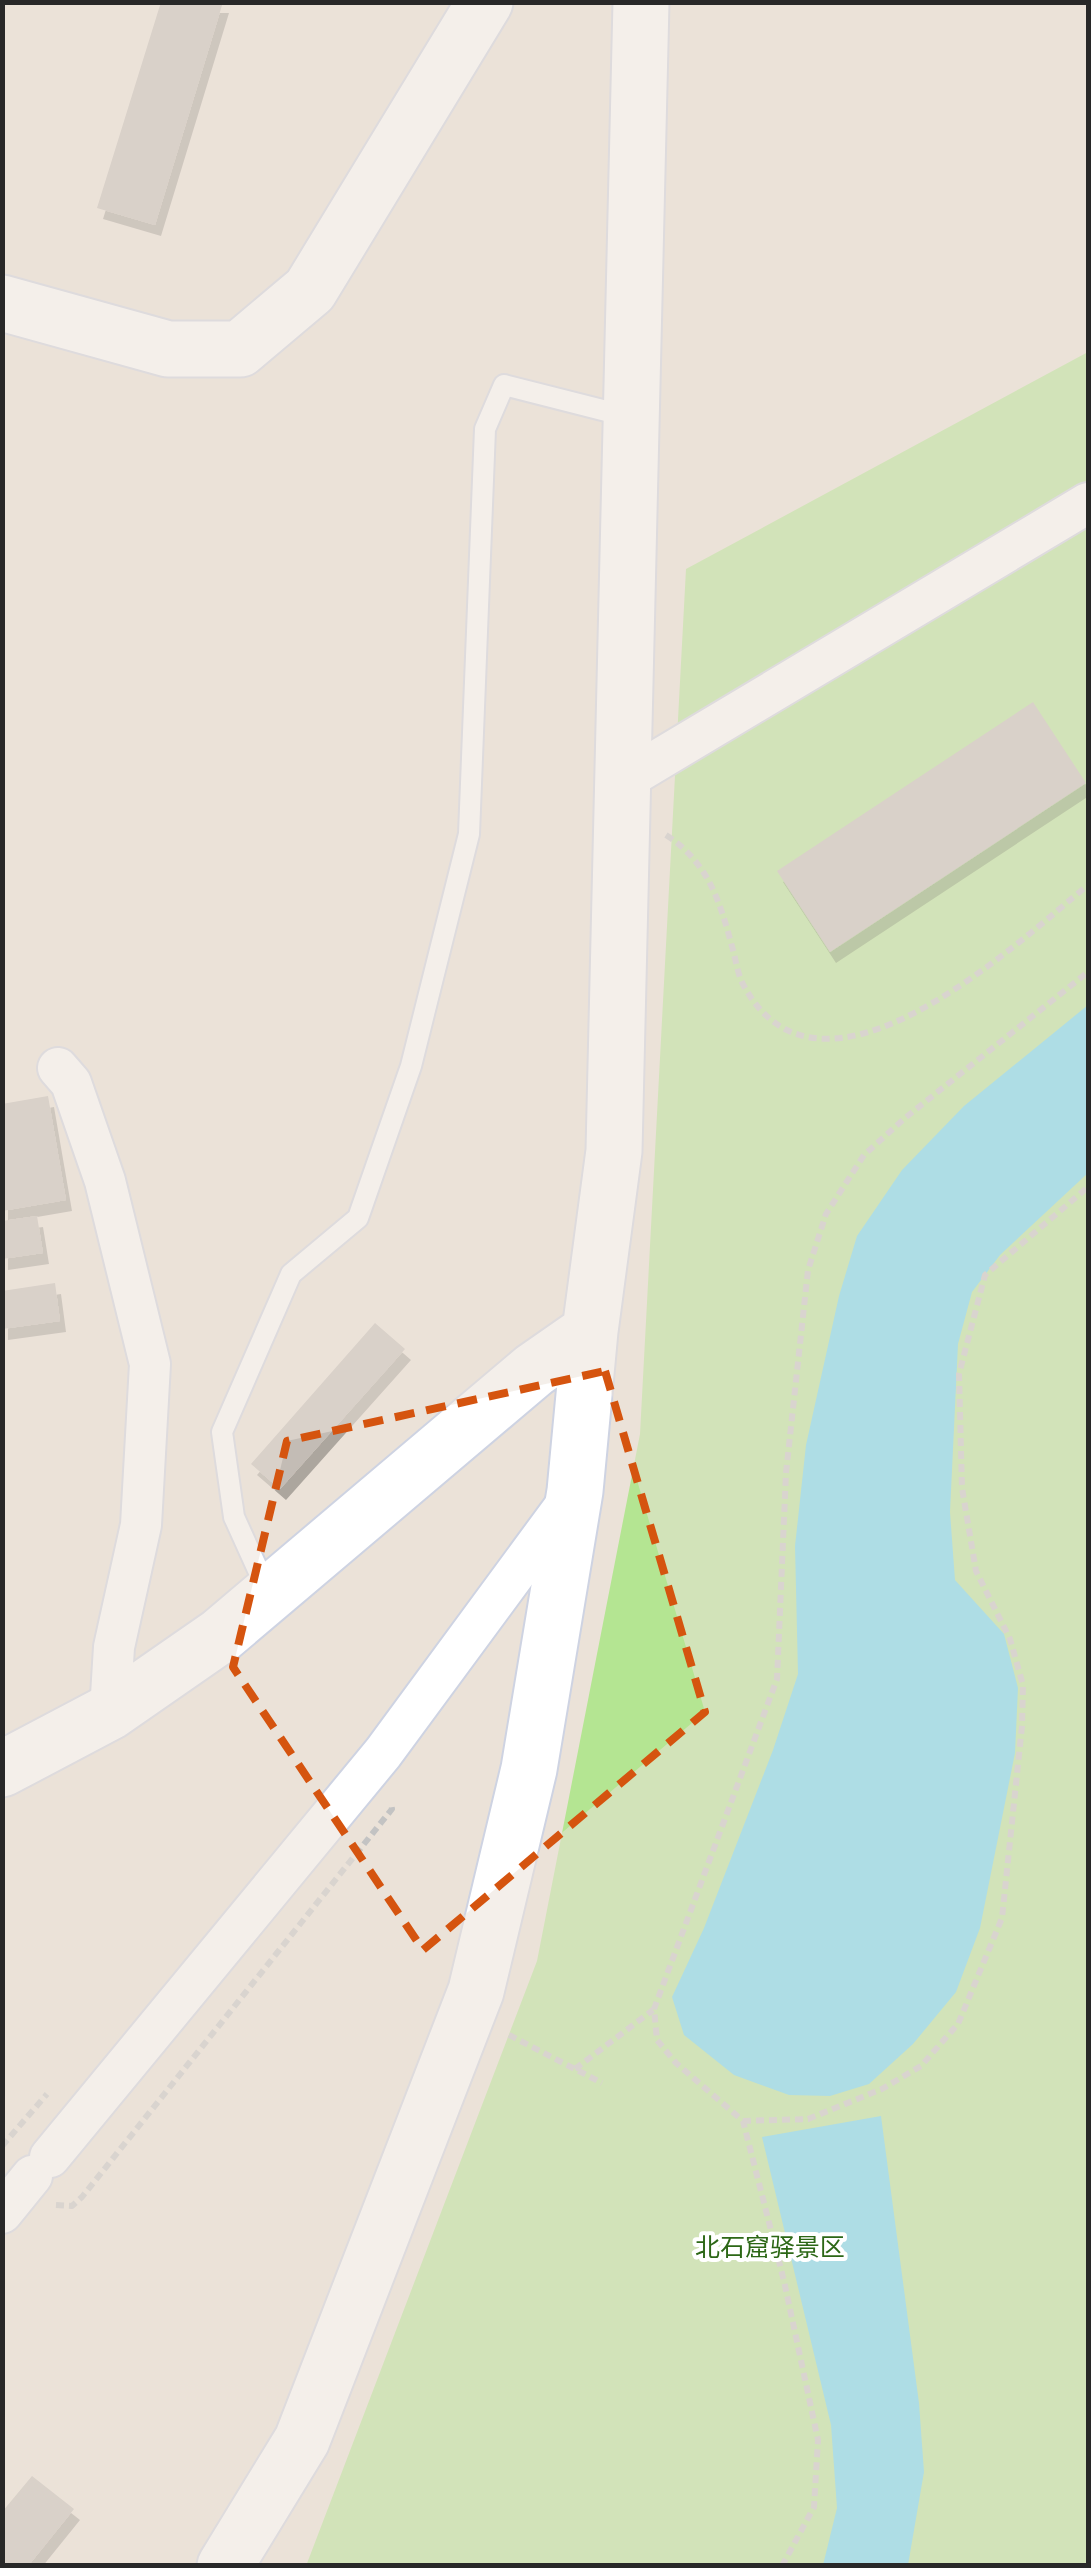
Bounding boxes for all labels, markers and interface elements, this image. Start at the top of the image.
park label: 北石窟驿景区 [695,2230,845,2265]

